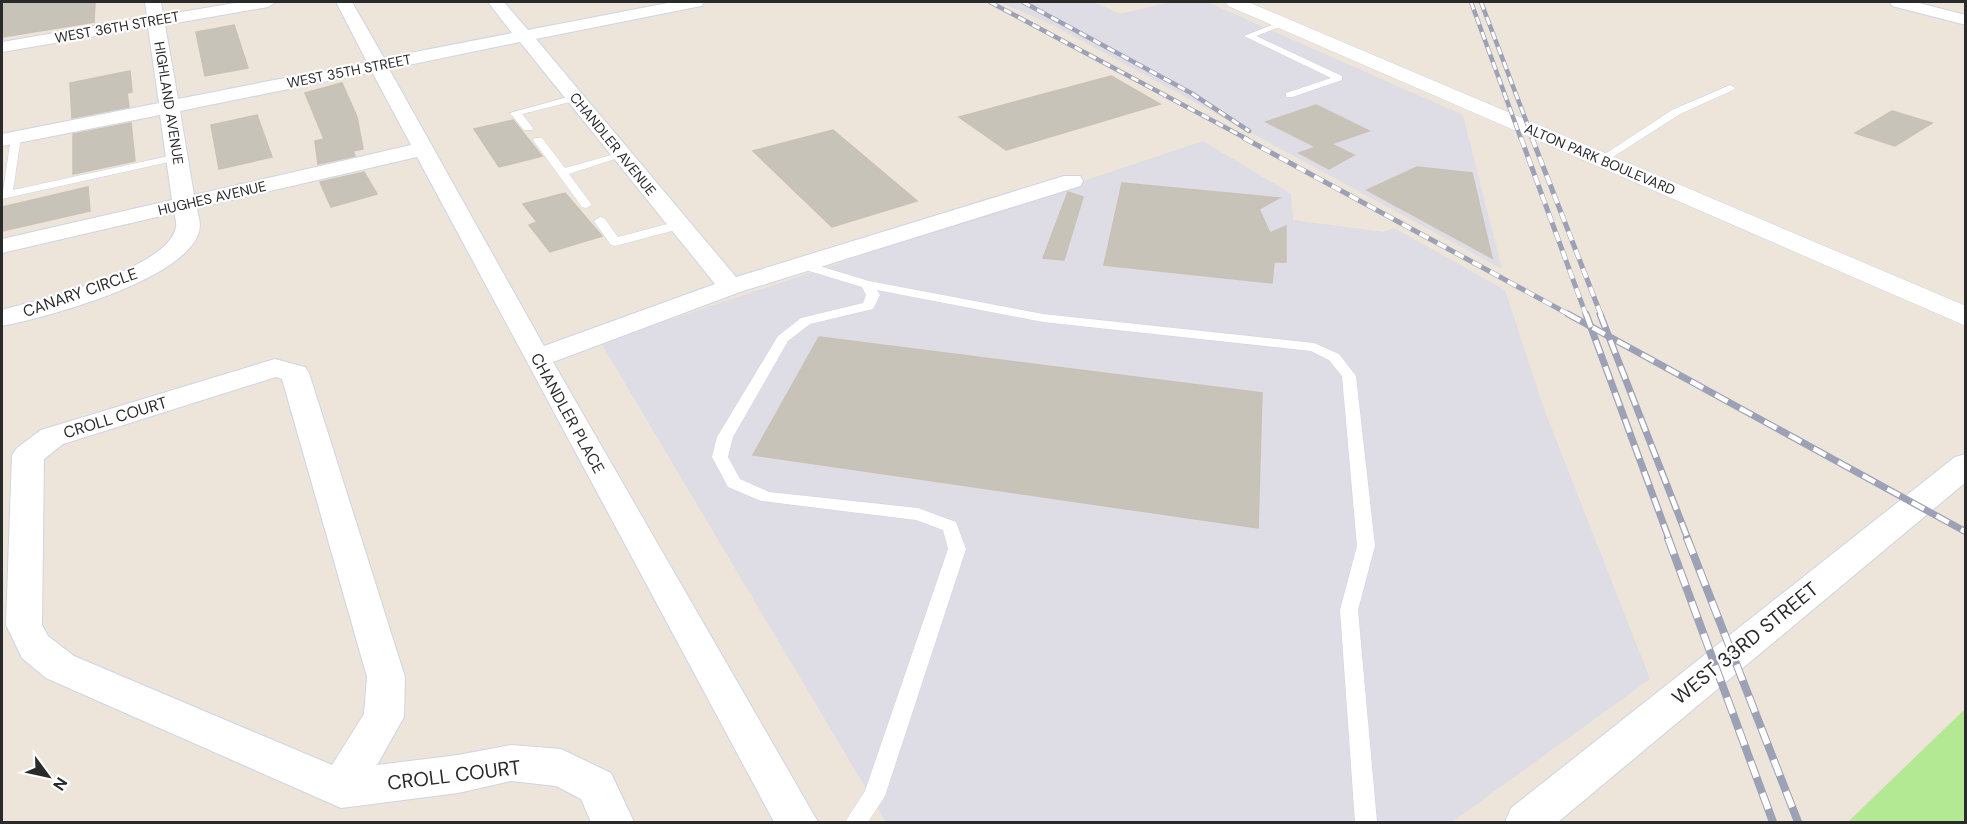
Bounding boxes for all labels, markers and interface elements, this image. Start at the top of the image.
street label: WEST 36TH STREET [53,7,181,47]
street label: HIGHLAND AVENUE [150,40,188,166]
street label: WEST 35TH STREET [285,50,413,92]
street label: CHANDLER AVENUE [566,89,660,199]
street label: ALTON PARK BOULEVARD [1522,119,1678,199]
street label: HUGHES AVENUE [156,177,268,219]
street label: CANARY CIRCLE [20,263,140,322]
street label: CHANDLER PLACE [526,349,609,477]
street label: CROLL COURT [61,392,170,443]
street label: WEST 33RD STREET [1666,576,1824,710]
north arrow [18,746,78,806]
street label: CROLL COURT [386,754,522,796]
text: N [48,773,72,795]

